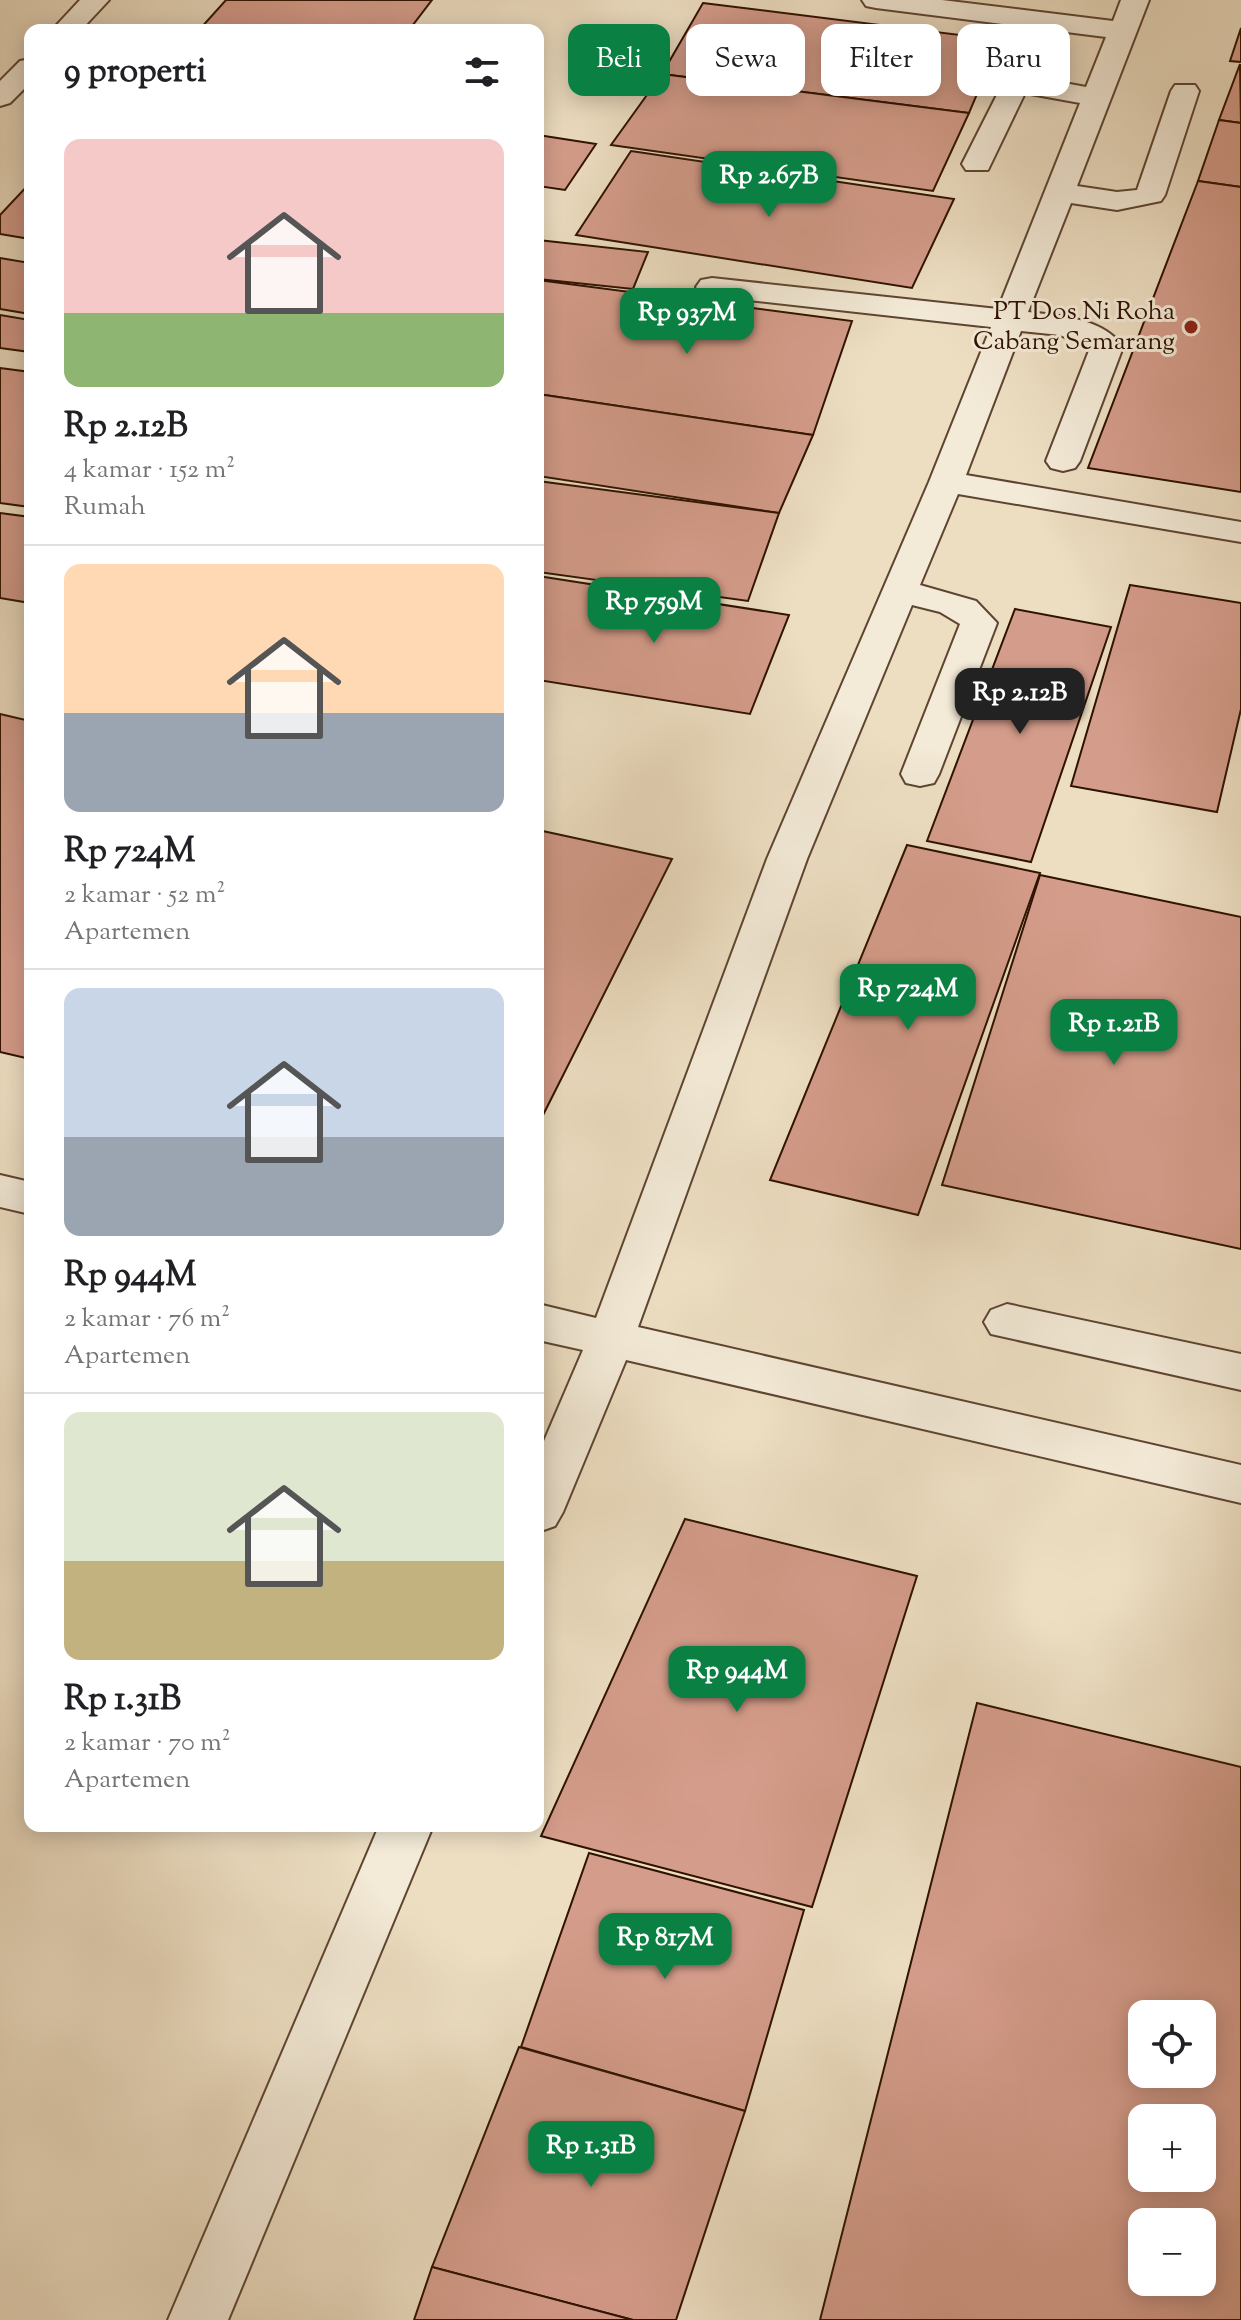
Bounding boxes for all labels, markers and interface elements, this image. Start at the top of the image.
chip: Beli [568,24,670,96]
chip: Sewa [686,24,805,96]
chip: Filter [821,24,941,96]
chip: Baru [957,24,1070,96]
text: 9 properti [64,48,206,97]
icon: filters [460,50,504,94]
pin: Rp 2.67B [686,151,852,219]
text: Rp 2.67B [720,158,818,195]
icon: home [212,191,356,335]
pin: Rp 937M [613,288,761,356]
place label: PT Dos Ni Roha Cabang Semarang [973,294,1175,361]
text: Rp 937M [638,295,736,332]
marker: PT Dos Ni Roha Cabang Semarang [1182,318,1200,336]
text: Rp 2.12B [64,403,188,452]
text: 4 kamar · 152 m² [64,452,235,489]
text: Rumah [64,489,146,526]
pin: Rp 759M [580,577,728,645]
text: Rp 759M [606,584,702,621]
icon: home [212,616,356,760]
pin: Rp 2.12B [937,668,1103,736]
text: Rp 2.12B [973,675,1067,712]
text: Rp 724M [64,828,195,877]
text: 2 kamar · 52 m² [64,877,225,914]
text: Apartemen [64,914,190,951]
pin: Rp 724M [834,964,982,1032]
text: Rp 724M [858,971,958,1008]
pin: Rp 1.21B [1031,999,1197,1067]
text: Rp 1.21B [1068,1006,1160,1043]
icon: home [212,1040,356,1184]
text: Rp 944M [64,1252,196,1301]
text: 2 kamar · 76 m² [64,1301,230,1338]
text: Apartemen [64,1338,190,1375]
icon: home [212,1464,356,1608]
pin: Rp 944M [663,1646,811,1714]
text: Rp 944M [686,1653,788,1690]
text: Rp 1.31B [64,1676,181,1725]
text: 2 kamar · 70 m² [64,1725,230,1762]
text: Apartemen [64,1762,190,1799]
pin: Rp 817M [591,1913,739,1981]
text: Rp 817M [617,1920,713,1957]
map controls [1128,2000,1216,2296]
button: locate [1128,2000,1216,2088]
button: + [1128,2104,1216,2192]
pin: Rp 1.31B [508,2121,674,2189]
text: Rp 1.31B [546,2128,636,2165]
button: − [1128,2208,1216,2296]

